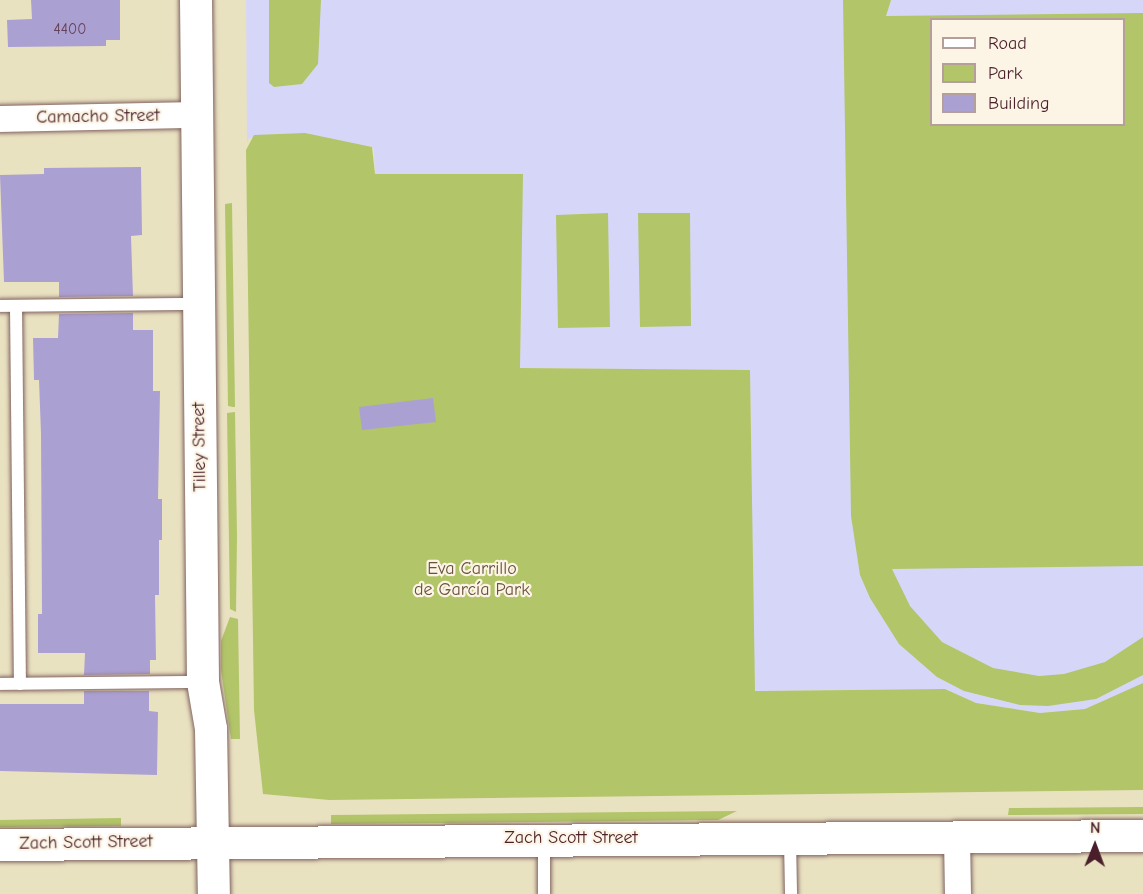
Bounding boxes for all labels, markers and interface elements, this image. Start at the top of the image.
legend [930,18,1125,126]
house number: 4400 [54,21,86,39]
text: Road [988,33,1027,54]
text: Park [988,63,1022,84]
text: Building [988,93,1050,114]
street label: Camacho Street [36,105,160,129]
street label: Tilley Street [188,402,212,492]
park label: Eva Carrillo de García Park [414,559,530,602]
north arrow [1065,816,1125,876]
text: N [1090,819,1101,837]
street label: Zach Scott Street [504,827,638,849]
street label: Zach Scott Street [19,831,153,855]

